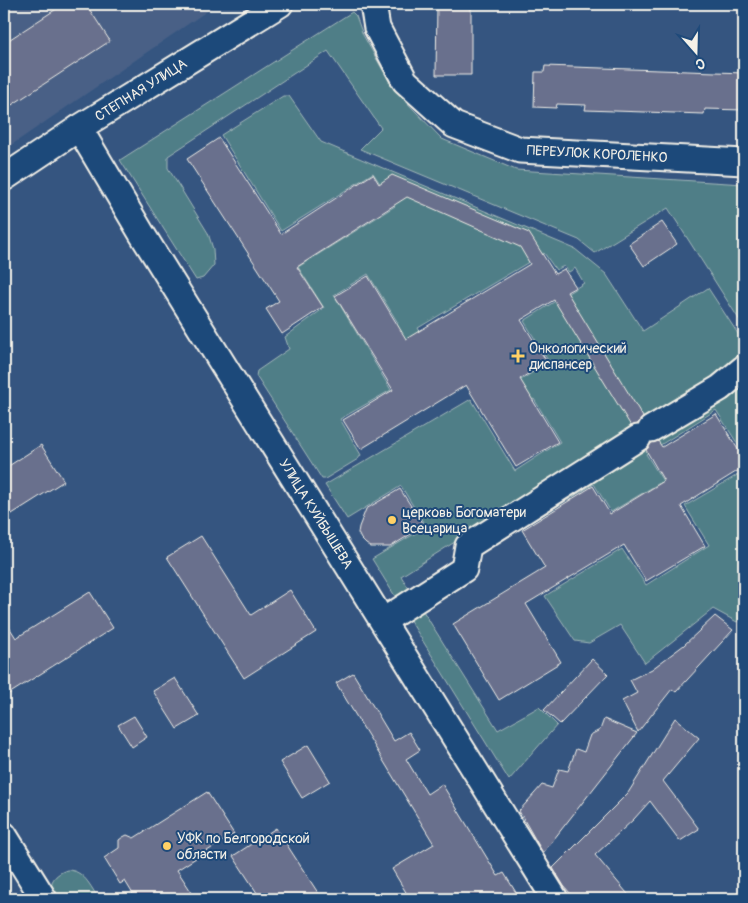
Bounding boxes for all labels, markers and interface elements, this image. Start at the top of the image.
north arrow [670,28,720,78]
text: С [693,54,707,73]
street label: СТЕПНАЯ УЛИЦА [92,55,190,125]
street label: ПЕРЕУЛОК КОРОЛЕНКО [526,142,668,166]
place label: Онкологический диспансер [529,340,627,373]
marker: Онкологический диспансер [511,349,525,363]
street label: УЛИЦА КУЙБЫШЕВА [275,456,357,572]
place label: церковь Богоматери Всецарица [402,504,526,537]
marker: церковь Богоматери Всецарица [386,514,398,526]
place label: УФК по Белгородской области [177,830,310,863]
marker: УФК по Белгородской области [161,840,173,852]

